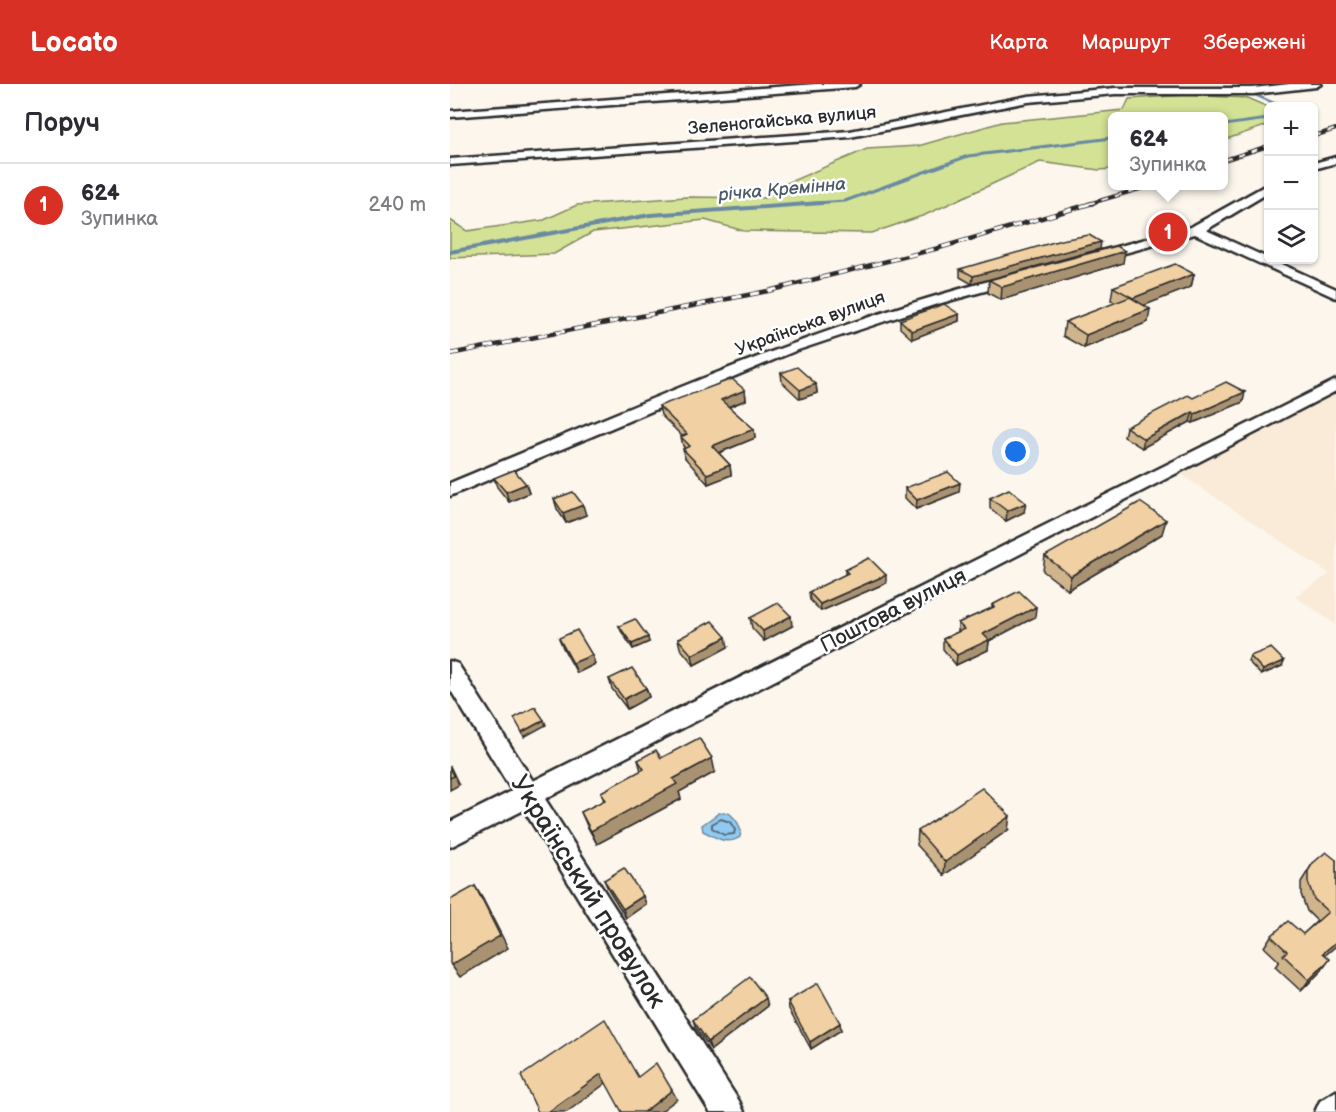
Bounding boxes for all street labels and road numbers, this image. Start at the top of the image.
street label: Зеленогайська вулиця [687,102,877,139]
street label: Українська вулиця [732,287,888,360]
street label: Поштова вулиця [816,563,970,658]
street label: Український провулок [503,770,672,1014]

